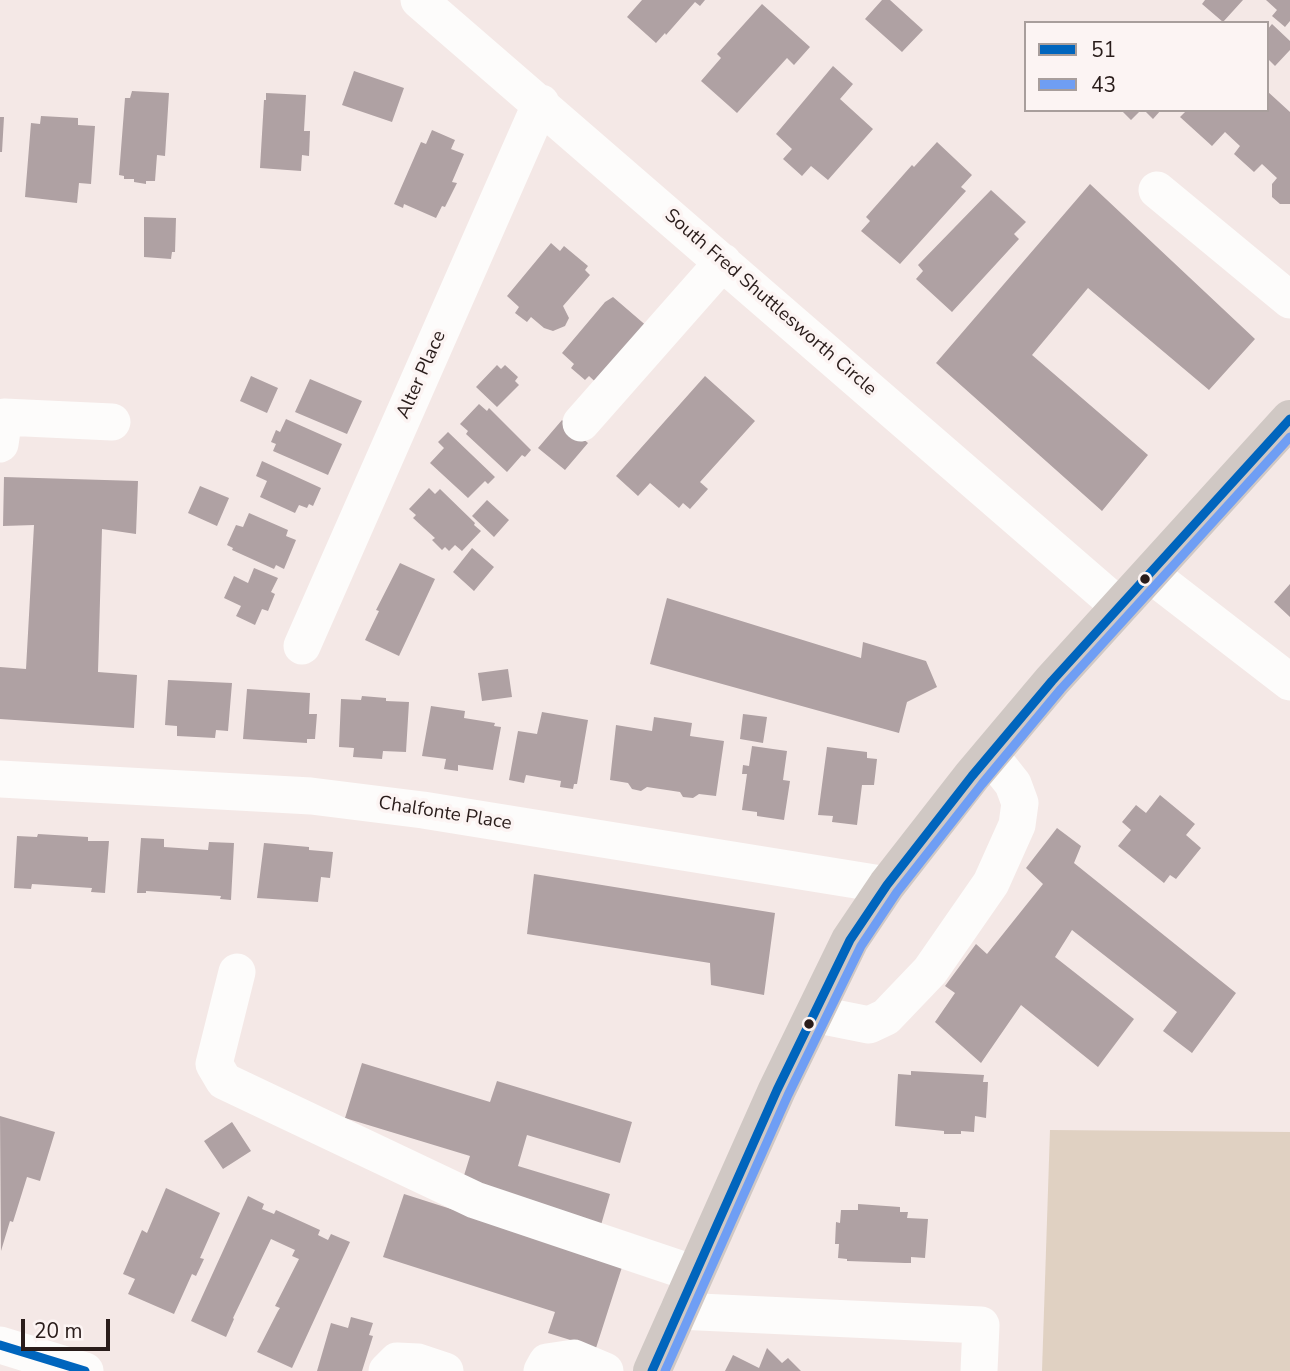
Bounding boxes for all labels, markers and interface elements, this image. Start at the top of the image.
legend [1024,21,1269,112]
text: 51 [1091,36,1116,64]
text: 43 [1091,71,1116,99]
street label: South Fred Shuttlesworth Circle [659,205,881,401]
street label: Alter Place [392,327,452,423]
unlabelled marker [1138,572,1152,586]
street label: Chalfonte Place [377,792,513,836]
unlabelled marker [802,1017,816,1031]
scale bar [24,1304,114,1348]
text: 20 m [34,1317,83,1345]

